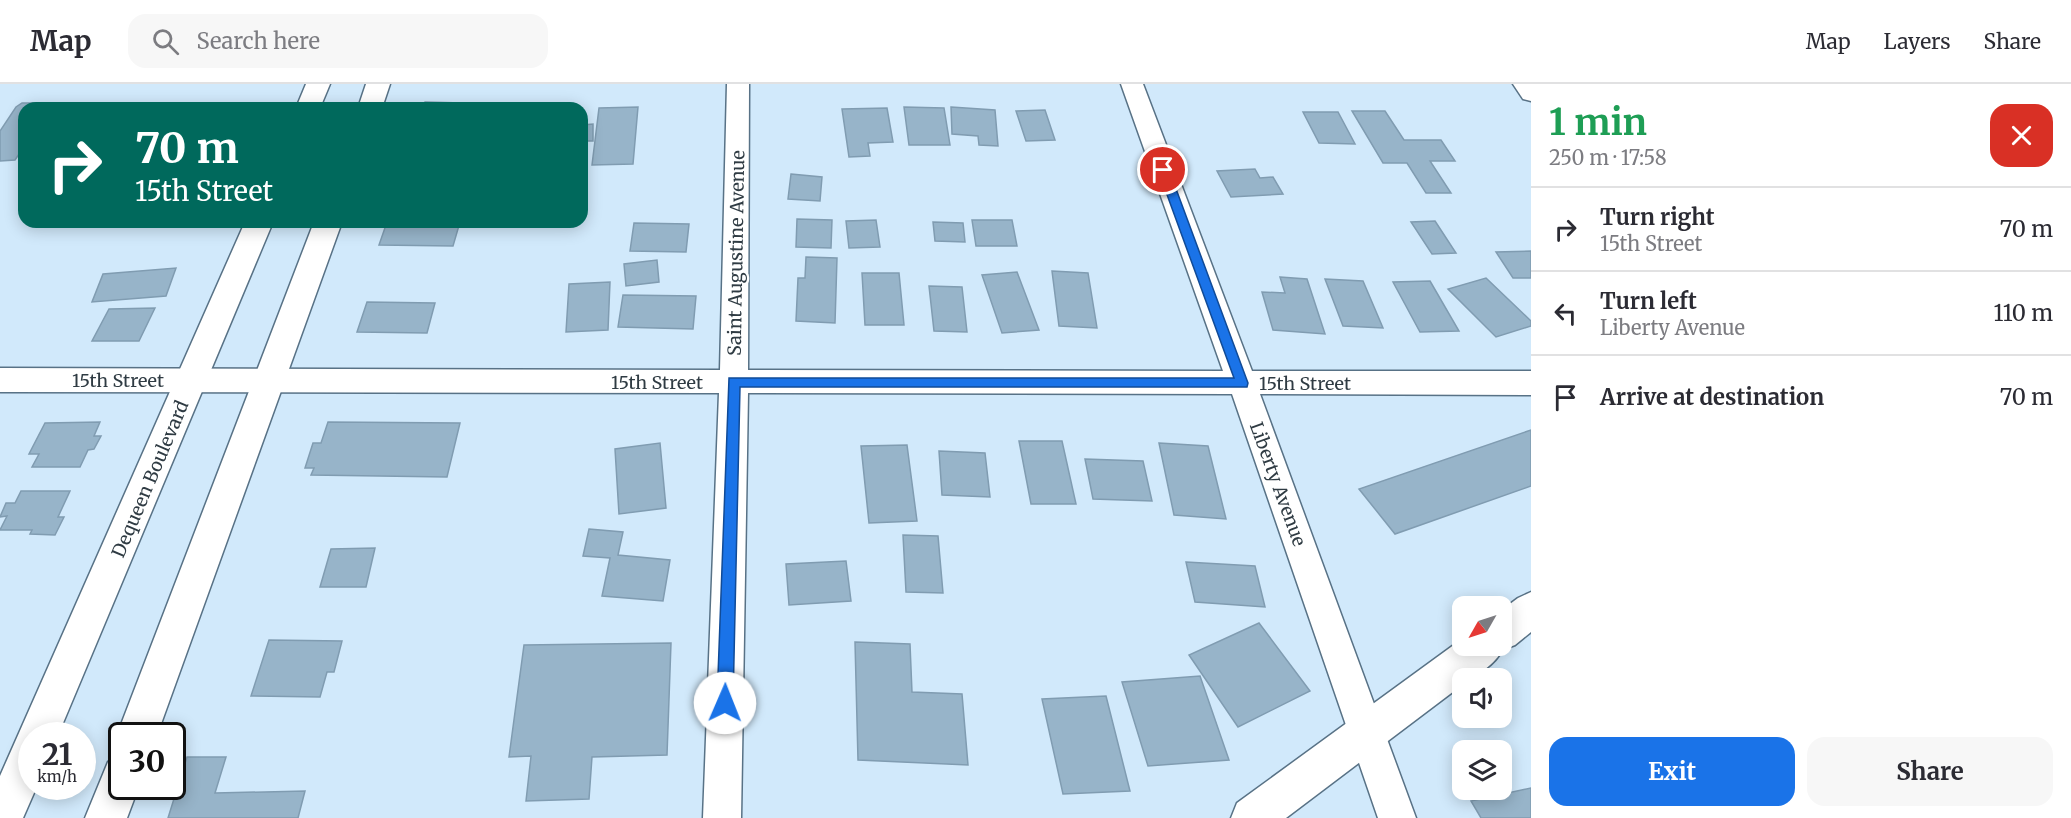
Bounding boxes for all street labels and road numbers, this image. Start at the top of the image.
street label: Saint Augustine Avenue [723,150,749,356]
street label: 15th Street [72,369,164,392]
street label: 15th Street [611,371,703,394]
street label: 15th Street [1259,372,1351,395]
street label: Dequeen Boulevard [107,397,194,561]
street label: Liberty Avenue [1245,419,1311,549]

